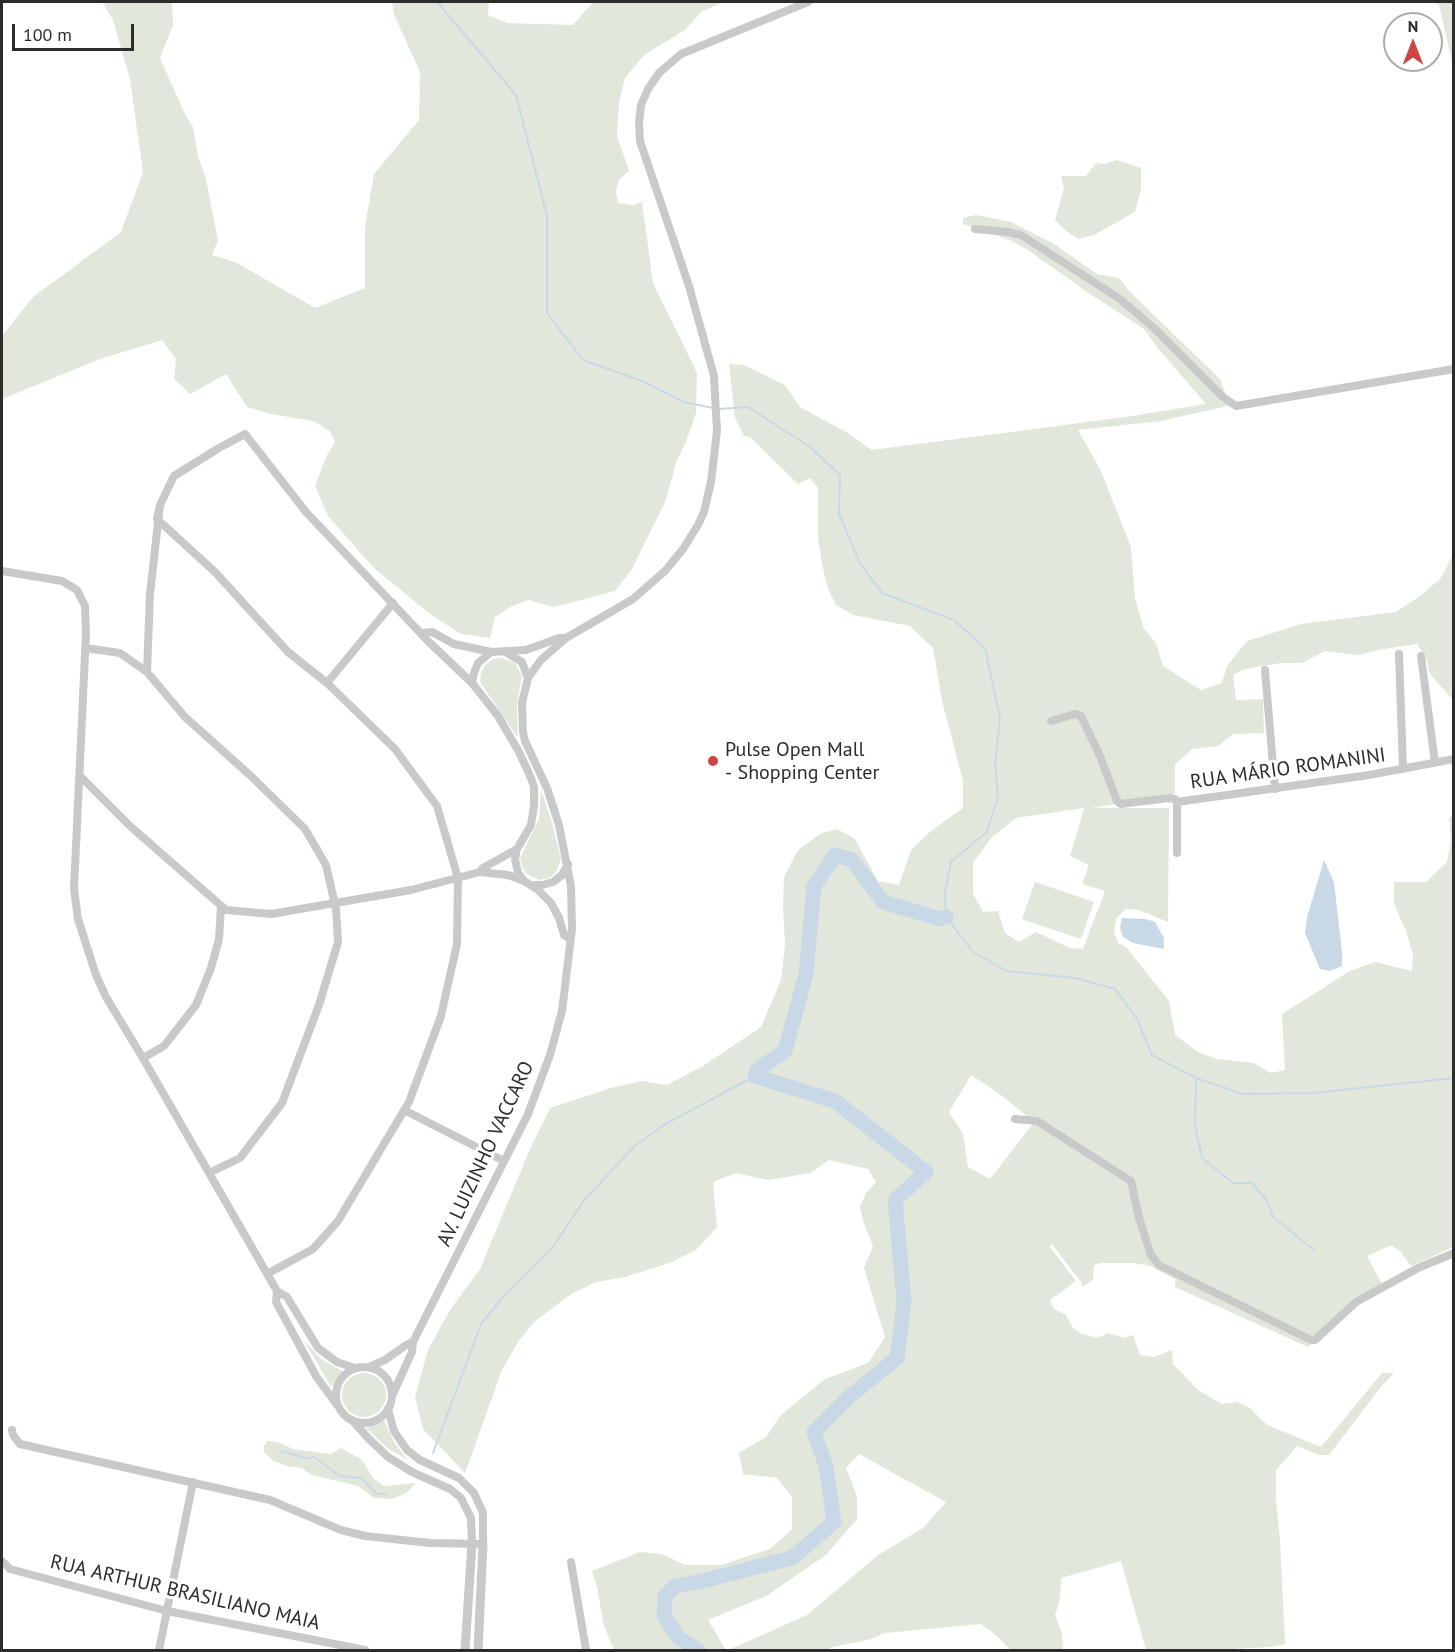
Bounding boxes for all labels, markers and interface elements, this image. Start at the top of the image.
scale bar [15,12,136,50]
north arrow [1383,12,1443,72]
text: N [1408,16,1418,36]
text: 100 m [23,23,72,46]
place label: Pulse Open Mall - Shopping Center [725,738,879,785]
street label: RUA MÁRIO ROMANINI [1189,743,1387,795]
marker: Pulse Open Mall - Shopping Center [706,754,720,768]
street label: AV. LUIZINHO VACCARO [433,1058,539,1250]
street label: RUA ARTHUR BRASILIANO MAIA [48,1550,322,1636]

